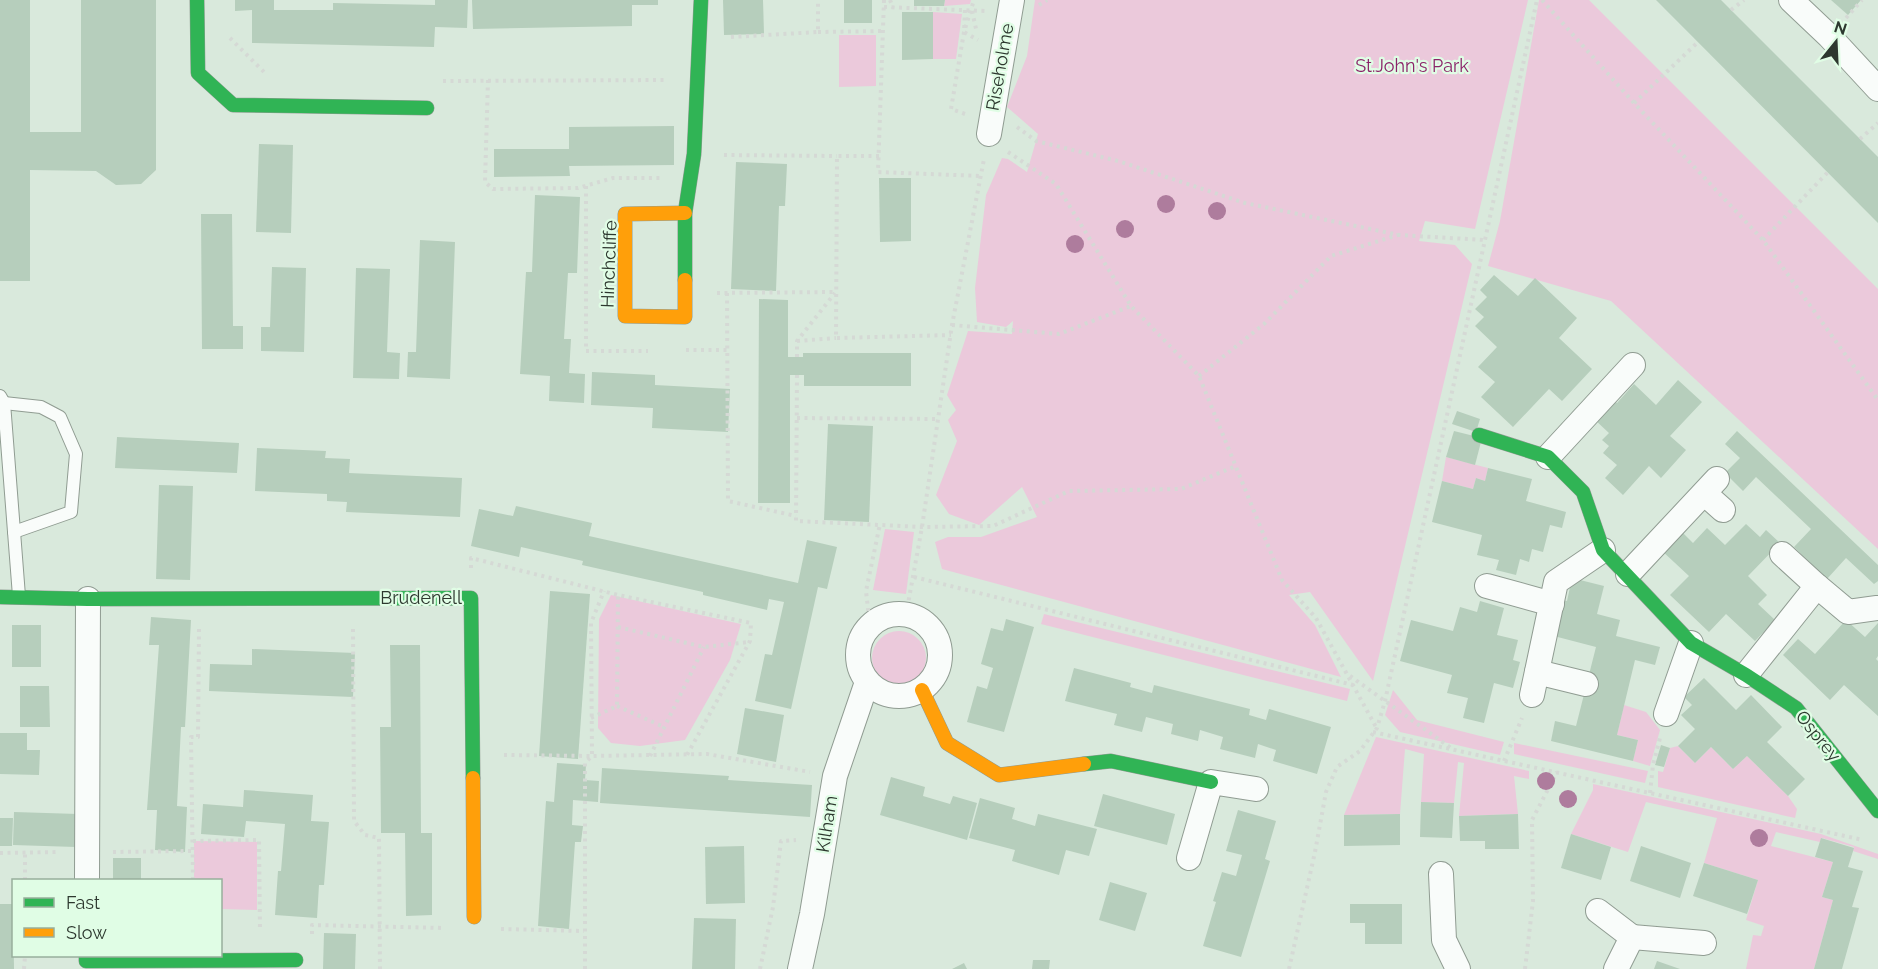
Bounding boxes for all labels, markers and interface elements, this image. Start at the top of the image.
north arrow [1806,12,1866,72]
text: N [1832,17,1849,39]
street label: Riseholme [982,21,1018,112]
park label: St.John's Park [1355,55,1469,76]
street label: Hinchcliffe [596,219,621,308]
street label: Brudenell [380,587,462,608]
street label: Osprey [1792,706,1845,766]
street label: Kilham [812,794,841,854]
legend [12,879,222,957]
text: Fast [66,892,100,913]
text: Slow [66,922,107,943]

